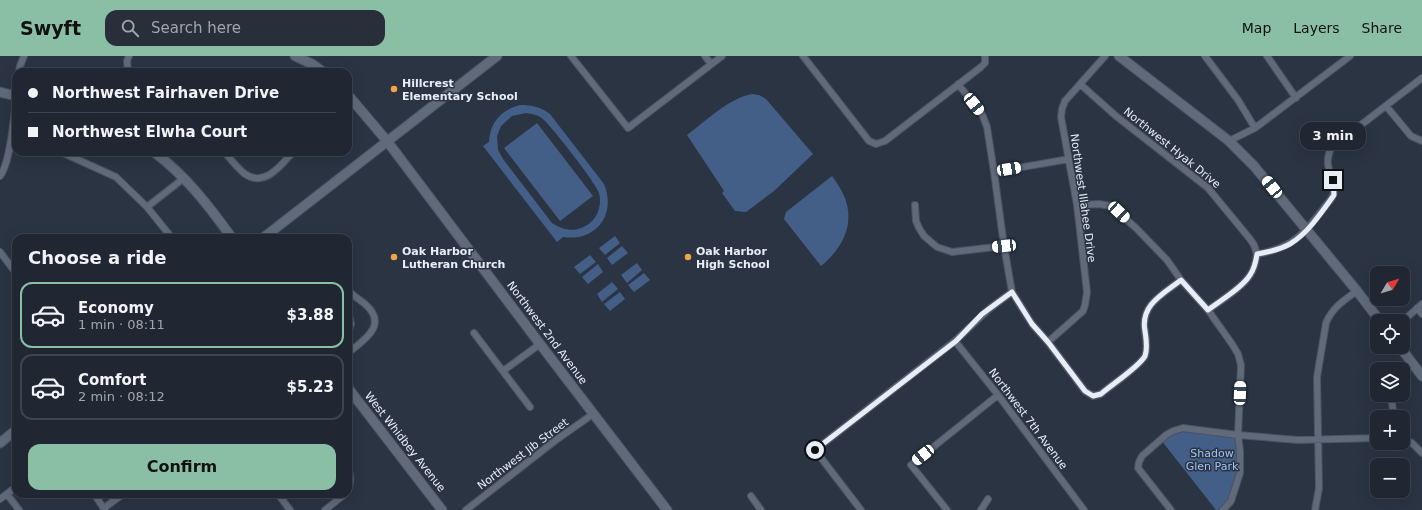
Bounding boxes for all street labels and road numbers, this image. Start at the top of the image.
street label: Northwest Hyak Drive [1121,105,1223,191]
street label: Northwest Illahee Drive [1068,133,1098,263]
street label: Northwest 2nd Avenue [504,279,590,387]
street label: Northwest 7th Avenue [986,366,1070,472]
street label: West Whidbey Avenue [362,390,448,495]
street label: Northwest Jib Street [475,415,571,492]

